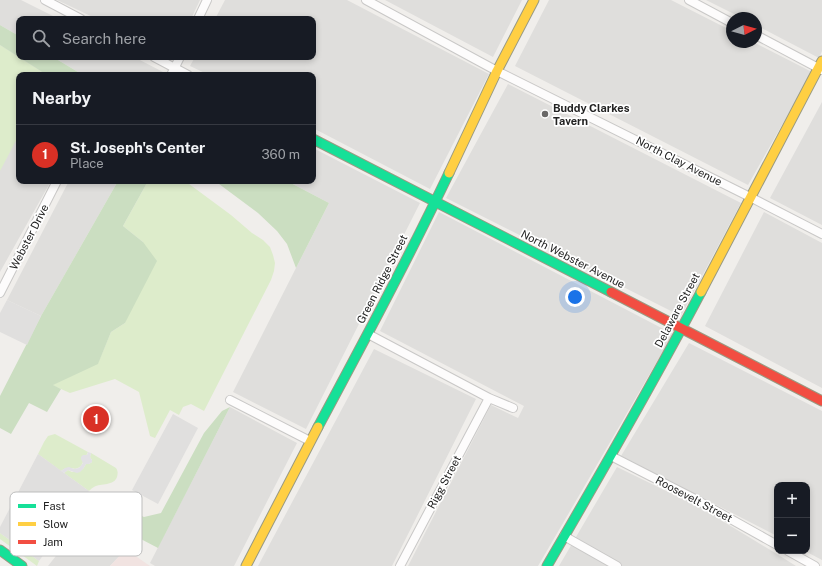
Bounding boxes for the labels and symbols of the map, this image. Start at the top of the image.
north arrow [726,12,762,48]
place label: Buddy Clarkes Tavern [553,102,630,127]
marker: Buddy Clarkes Tavern [540,109,550,119]
street label: North Clay Avenue [634,134,724,188]
street label: Webster Drive [7,202,51,272]
street label: North Webster Avenue [519,228,627,290]
street label: Green Ridge Street [354,233,410,325]
street label: Delaware Street [652,271,702,349]
your location [565,287,585,307]
pin: 1 [83,404,109,434]
street label: Rigg Street [425,453,463,511]
street label: Roosevelt Street [654,474,734,524]
legend [10,492,142,556]
text: Fast [43,500,65,512]
text: Slow [43,518,69,530]
text: Jam [43,536,63,548]

